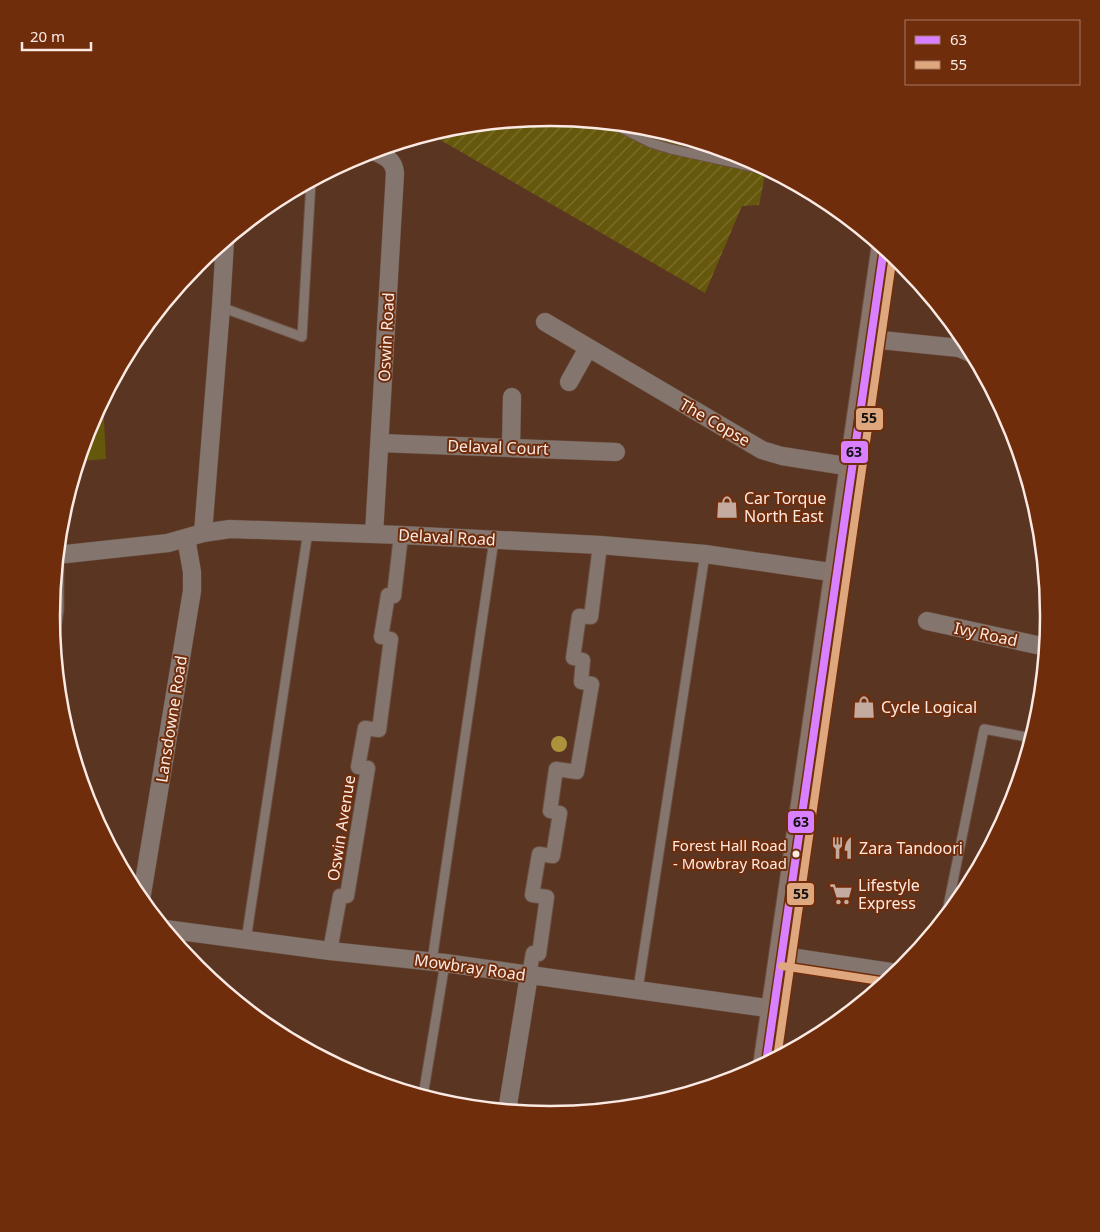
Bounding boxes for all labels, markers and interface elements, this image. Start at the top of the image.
scale bar [22,20,91,52]
legend [905,20,1080,85]
text: 20 m [30,26,65,46]
text: 63 [950,29,967,49]
text: 55 [950,54,967,74]
street label: Oswin Road [373,292,399,382]
street label: The Copse [676,393,754,451]
line badge: 55 [855,407,884,431]
text: 55 [861,408,877,427]
street label: Delaval Court [447,434,549,460]
line badge: 63 [840,440,869,464]
text: 63 [846,442,862,461]
place label: Car Torque North East [744,487,826,527]
shop icon: Car Torque North East [714,494,740,520]
street label: Delaval Road [398,523,496,551]
street label: Ivy Road [952,617,1020,651]
street label: Lansdowne Road [150,654,192,784]
shop icon: Cycle Logical [851,694,877,720]
place label: Cycle Logical [881,696,977,718]
street label: Oswin Avenue [322,773,360,883]
line badge: 63 [787,810,815,834]
text: 63 [793,812,809,831]
place label: Forest Hall Road - Mowbray Road [672,835,787,873]
restaurant icon: Zara Tandoori [829,835,855,861]
place label: Zara Tandoori [859,837,963,859]
marker: Forest Hall Road - Mowbray Road [791,849,801,859]
place label: Lifestyle Express [858,874,920,914]
supermarket icon: Lifestyle Express [828,881,854,907]
line badge: 55 [786,882,815,906]
text: 55 [793,884,809,903]
street label: Mowbray Road [413,948,527,986]

